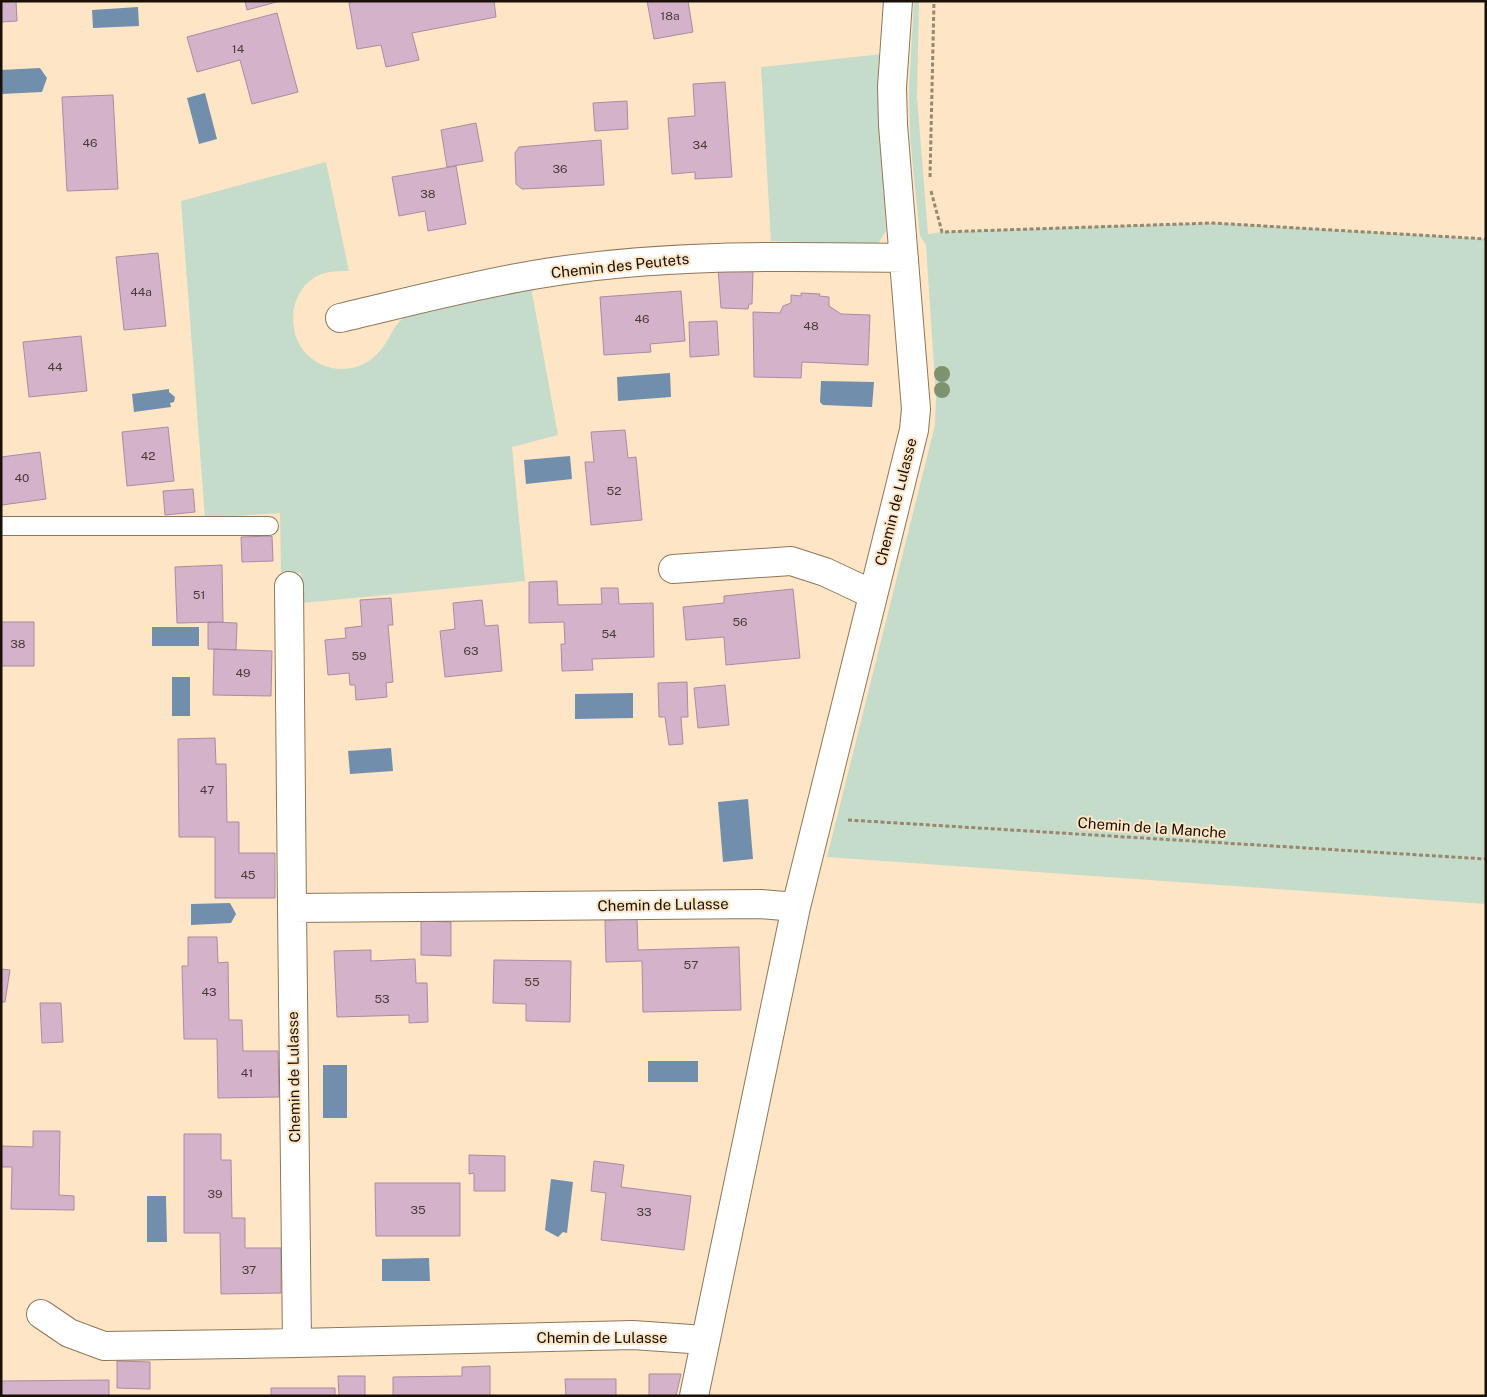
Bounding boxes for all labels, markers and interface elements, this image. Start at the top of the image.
house number: 18a [660,9,680,23]
house number: 14 [232,42,245,56]
house number: 46 [82,136,98,150]
house number: 34 [692,138,708,152]
house number: 36 [553,162,567,176]
house number: 38 [420,187,436,201]
street label: Chemin des Peutets [550,250,690,281]
house number: 44a [130,285,152,299]
house number: 46 [634,312,650,326]
house number: 48 [803,319,819,333]
house number: 44 [47,360,63,374]
street label: Chemin de Lulasse [871,436,920,568]
house number: 42 [141,449,155,463]
house number: 40 [15,471,29,485]
house number: 52 [607,484,621,498]
house number: 51 [193,588,205,602]
house number: 56 [732,615,748,629]
house number: 54 [601,627,617,641]
house number: 38 [10,637,26,651]
house number: 63 [464,644,478,658]
house number: 59 [351,649,367,663]
house number: 49 [235,666,251,680]
house number: 47 [200,783,214,797]
street label: Chemin de la Manche [1077,814,1227,841]
house number: 45 [240,868,256,882]
street label: Chemin de Lulasse [597,895,729,914]
house number: 57 [684,958,698,972]
house number: 55 [524,975,540,989]
house number: 43 [201,985,217,999]
house number: 53 [374,992,390,1006]
street label: Chemin de Lulasse [284,1011,303,1143]
house number: 41 [241,1066,253,1080]
house number: 39 [208,1187,222,1201]
house number: 35 [410,1203,426,1217]
house number: 33 [636,1205,652,1219]
house number: 37 [242,1263,256,1277]
street label: Chemin de Lulasse [536,1329,668,1346]

